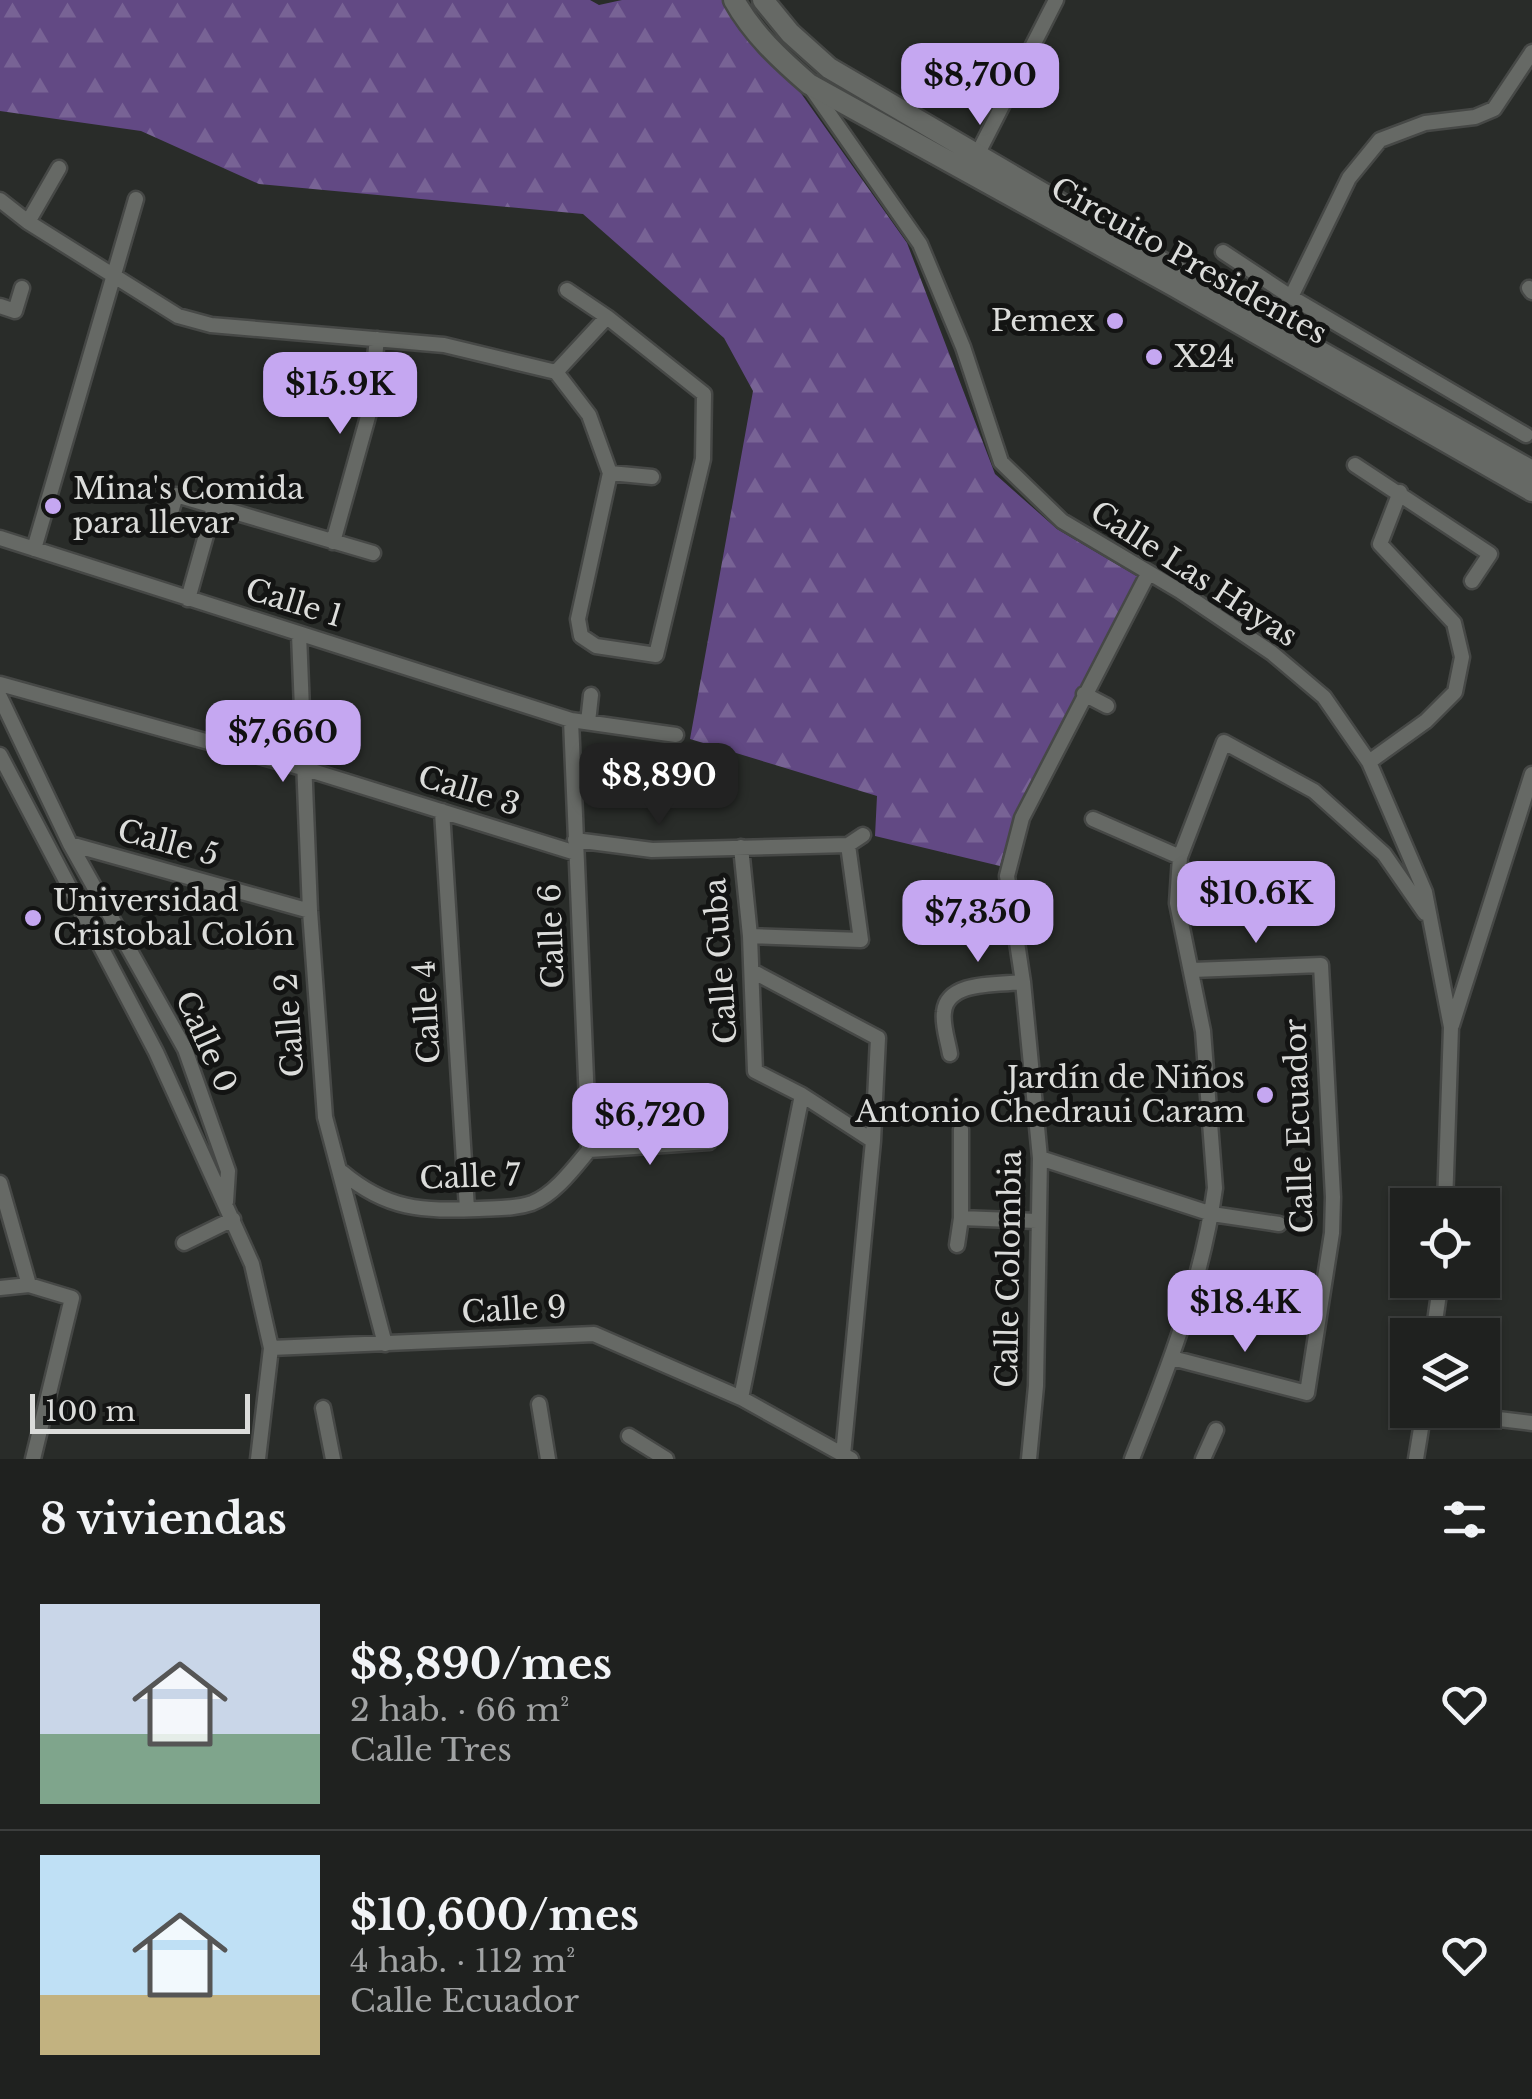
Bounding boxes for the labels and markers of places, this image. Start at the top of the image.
pin: $8,700 [899,43,1061,128]
place label: Pemex [991,302,1095,339]
marker: Pemex [1104,310,1126,332]
place label: X24 [1174,338,1235,375]
marker: X24 [1143,346,1165,368]
pin: $15.9K [259,352,421,437]
place label: Mina's Comida para llevar [73,470,304,541]
marker: Mina's Comida para llevar [42,495,64,517]
pin: $7,660 [202,700,364,785]
pin: $8,890 [578,743,740,828]
pin: $10.6K [1175,861,1337,946]
pin: $7,350 [897,880,1059,965]
place label: Universidad Cristobal Colón [53,882,295,953]
marker: Universidad Cristobal Colón [22,907,44,929]
place label: Jardín de Niños Antonio Chedraui Caram [854,1059,1245,1130]
pin: $6,720 [569,1083,731,1168]
marker: Jardín de Niños Antonio Chedraui Caram [1254,1084,1276,1106]
pin: $18.4K [1164,1270,1326,1355]

